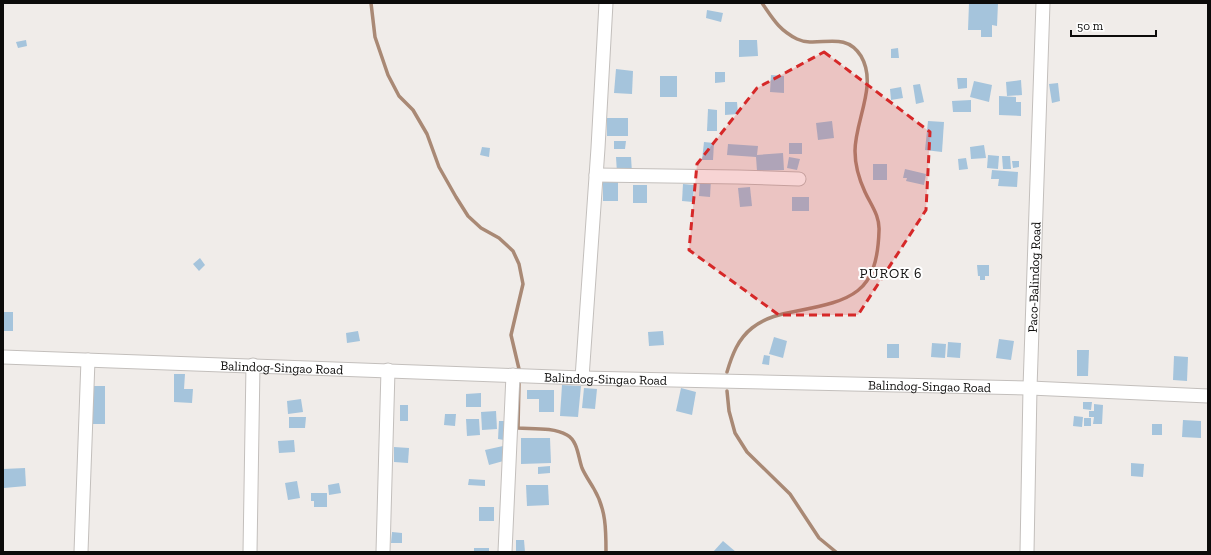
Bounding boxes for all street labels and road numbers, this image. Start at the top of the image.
street label: Paco-Balindog Road [1025,221,1044,333]
street label: Balindog-Singao Road [220,358,344,377]
street label: Balindog-Singao Road [544,370,667,388]
street label: Balindog-Singao Road [868,377,991,395]

